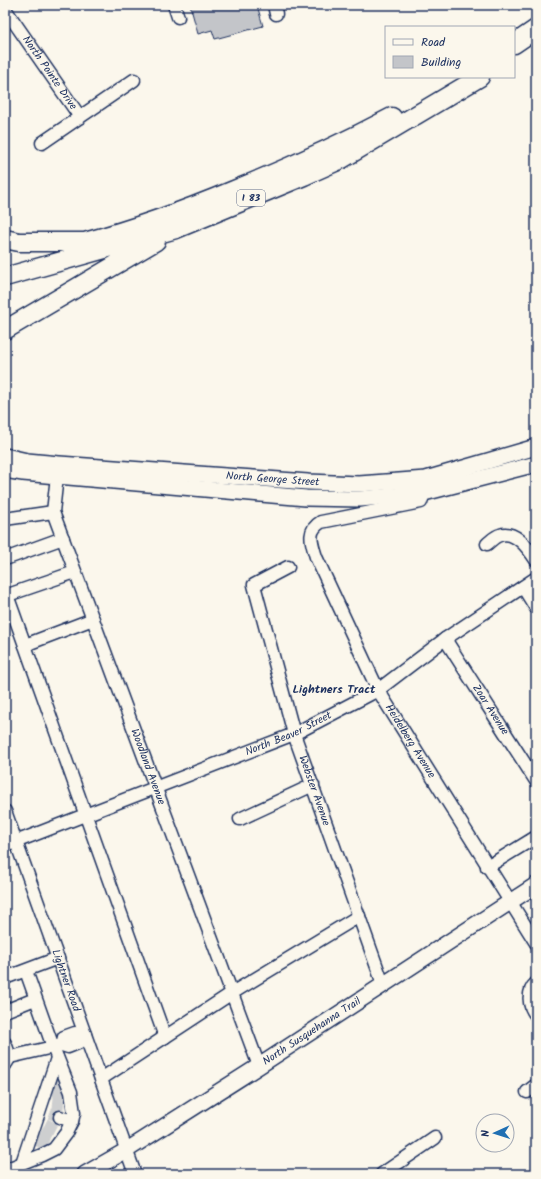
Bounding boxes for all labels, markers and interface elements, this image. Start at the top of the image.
legend [385,26,515,78]
street label: North Pointe Drive [17,32,82,114]
text: Road [421,33,446,52]
text: Building [421,53,461,72]
road number: I 83 [237,190,265,206]
street label: North George Street [225,467,321,491]
district label: Lightners Tract [293,680,376,699]
street label: Zoar Avenue [467,681,513,739]
street label: Heidelberg Avenue [380,701,440,782]
street label: North Beaver Street [243,706,336,761]
street label: Woodland Avenue [125,726,170,807]
street label: Webster Avenue [293,753,335,829]
street label: Lightner Road [46,947,85,1015]
street label: North Susquehanna Trail [259,992,365,1070]
north arrow [475,1113,515,1153]
text: N [477,1129,495,1137]

